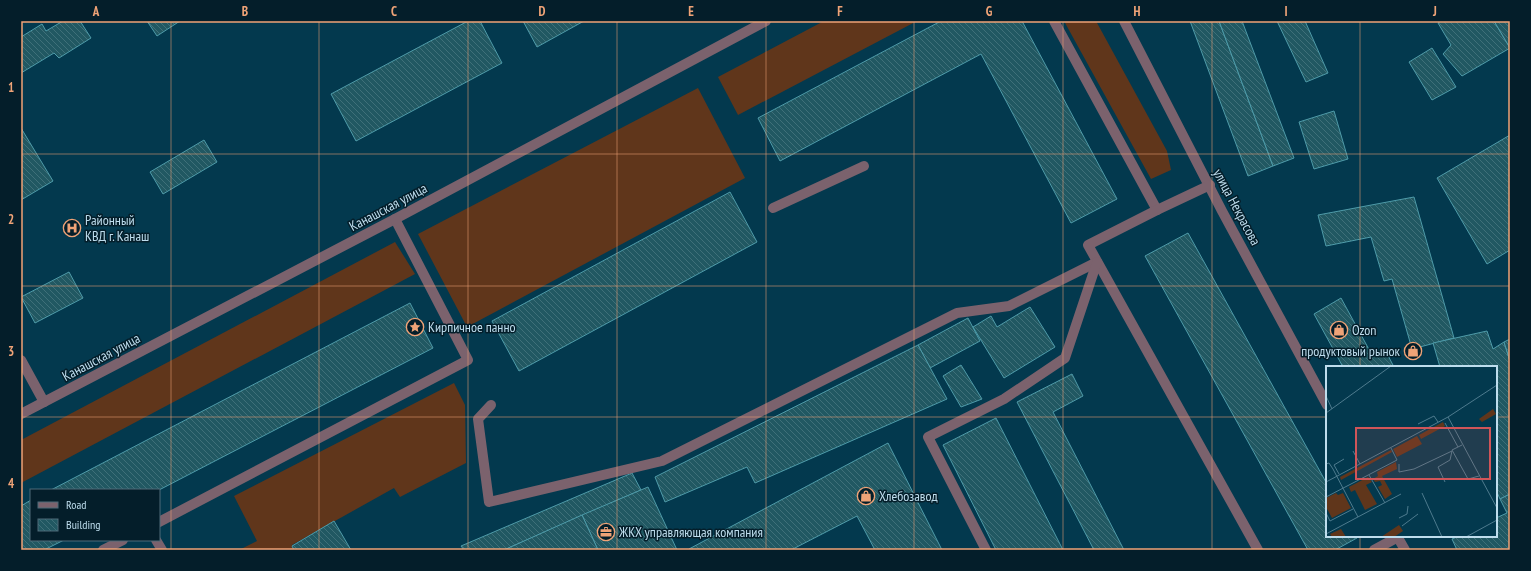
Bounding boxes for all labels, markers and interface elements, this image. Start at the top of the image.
text: A [92,3,100,20]
text: B [242,3,248,20]
text: C [391,3,397,20]
text: D [539,3,546,20]
text: E [688,3,694,20]
text: F [837,3,843,20]
text: G [986,3,993,20]
text: H [1134,3,1141,20]
text: I [1284,3,1288,20]
text: J [1432,3,1437,20]
text: 1 [8,79,14,96]
street label: улица Некрасова [1209,166,1265,248]
street label: Канашская улица [346,179,430,235]
text: 2 [8,211,14,228]
place label: Районный КВД г. Канаш [85,211,149,245]
hospital icon: Районный КВД г. Канаш [62,218,82,238]
place icon: Кирпичное панно [405,317,425,337]
place label: Кирпичное панно [428,318,516,336]
shop icon: Ozon [1329,320,1349,340]
place label: Ozon [1352,321,1377,339]
street label: Канашская улица [59,329,143,385]
shop icon: продуктовый рынок [1403,341,1423,361]
place label: продуктовый рынок [1301,342,1401,360]
text: 3 [8,343,14,360]
inset map [1326,366,1497,537]
text: 4 [8,475,15,492]
shop icon: Хлебозавод [856,486,876,506]
place label: Хлебозавод [879,487,938,505]
legend [30,489,160,541]
text: Road [66,497,86,512]
text: Building [66,517,101,532]
office icon: ЖКХ управляющая компания [596,522,616,542]
place label: ЖКХ управляющая компания [618,523,763,541]

